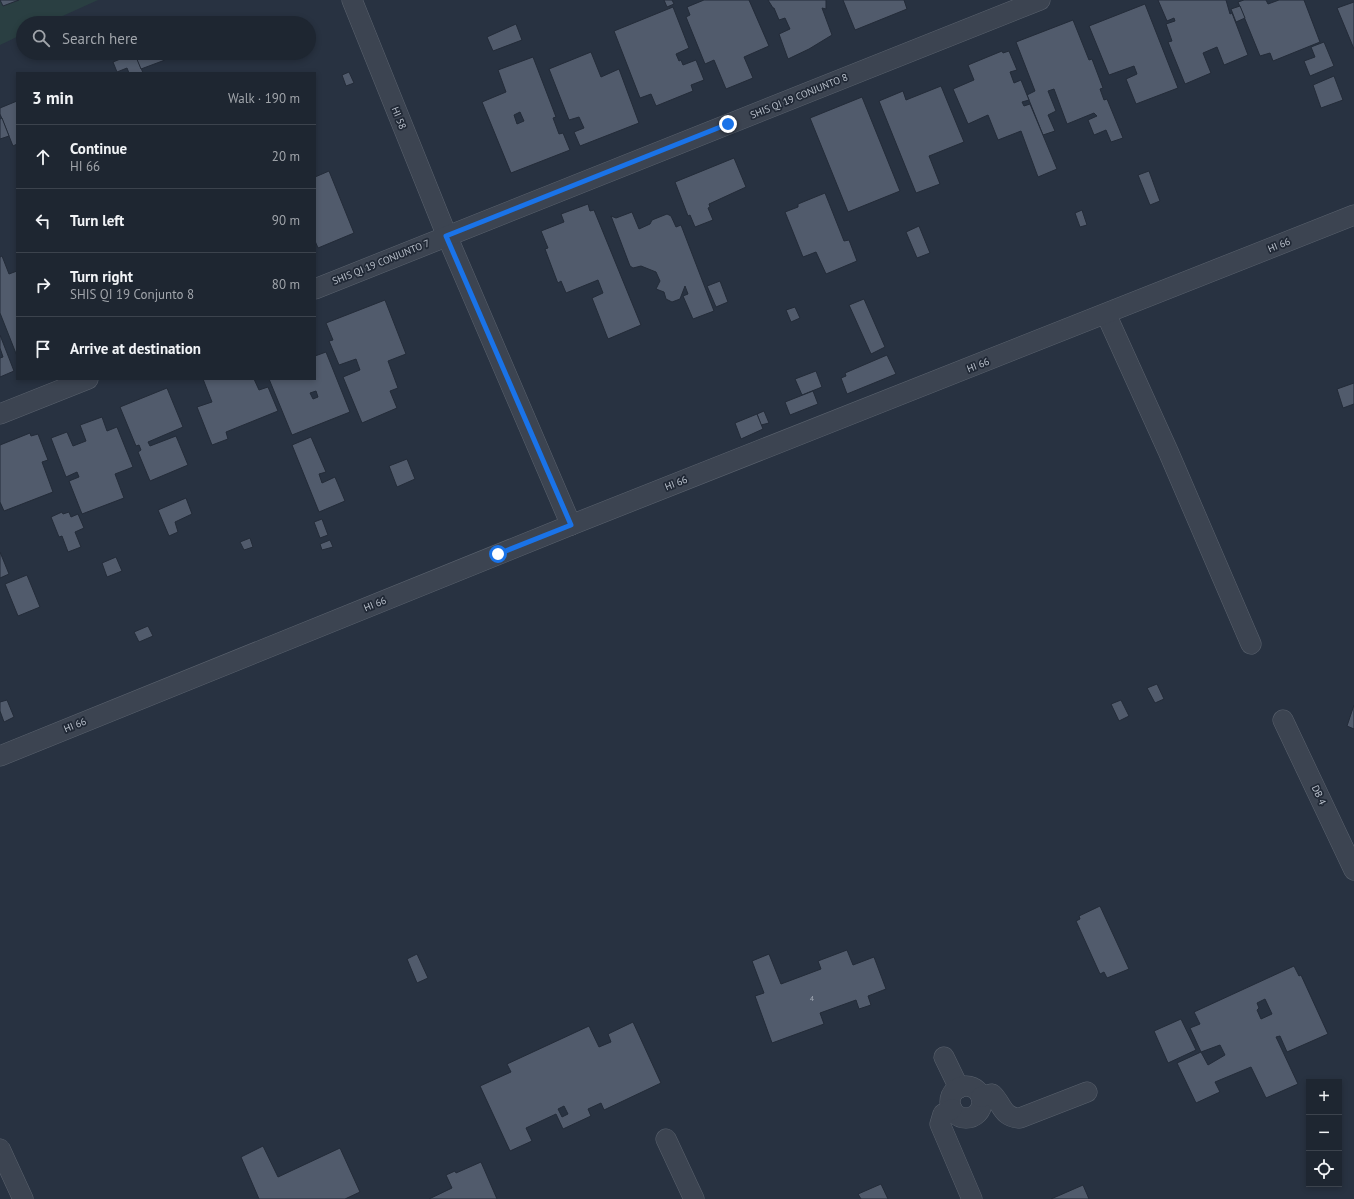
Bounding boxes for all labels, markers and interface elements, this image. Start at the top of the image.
search box [16,16,316,60]
icon: search [30,27,52,49]
text: Search here [62,29,138,48]
street label: SHIS QI 19 CONJUNTO 8 [748,70,850,122]
text: 3 min [32,87,73,109]
text: Walk · 190 m [228,90,300,107]
street label: HI 58 [389,105,409,131]
route end [719,115,737,133]
text: Continue [70,139,127,158]
icon: ahead [32,146,54,168]
text: 20 m [272,148,300,165]
text: HI 66 [70,158,100,175]
icon: left [32,210,54,232]
text: Turn left [70,211,124,230]
text: 90 m [272,212,300,229]
street label: HI 66 [1266,235,1292,255]
street label: SHIS QI 19 CONJUNTO 7 [330,236,432,288]
text: Turn right [70,267,133,286]
icon: right [32,274,54,296]
text: 80 m [272,276,300,293]
text: SHIS QI 19 Conjunto 8 [70,286,194,303]
icon: arrive [32,338,54,360]
text: Arrive at destination [70,339,201,358]
street label: HI 66 [965,355,991,375]
street label: HI 66 [663,473,689,493]
route start [489,545,507,563]
street label: HI 66 [362,594,388,614]
street label: HI 66 [62,715,88,735]
street label: DB 4 [1309,783,1329,808]
house number: 4 [810,993,815,1003]
map controls [1306,1079,1342,1187]
button: + [1306,1079,1342,1115]
button: − [1306,1115,1342,1151]
button: locate [1306,1151,1342,1187]

